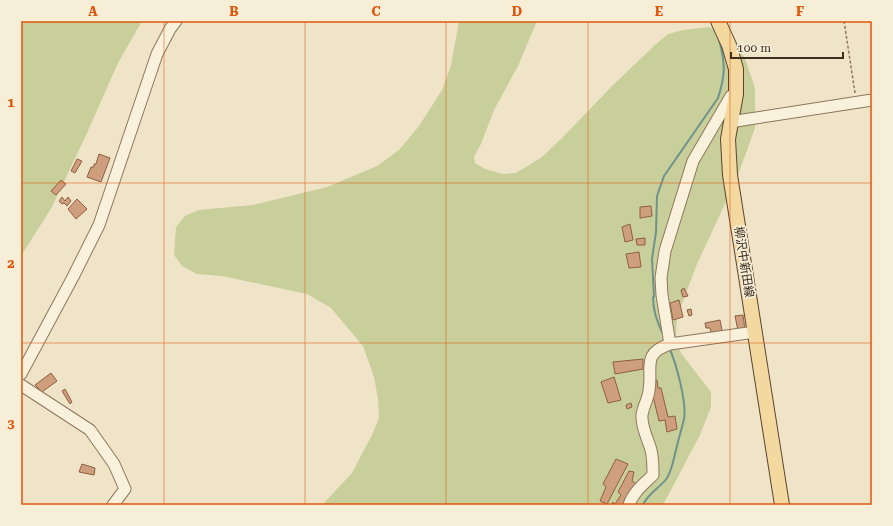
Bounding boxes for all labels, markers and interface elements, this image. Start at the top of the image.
text: A [88,4,98,19]
text: B [229,4,239,19]
text: C [371,4,381,19]
text: D [512,4,522,19]
text: E [655,4,663,19]
text: F [796,4,804,19]
scale bar [731,34,843,60]
text: 100 m [737,41,771,55]
text: 1 [7,95,15,110]
street label: 柳沢中新田線 [731,225,757,299]
text: 2 [7,256,15,271]
text: 3 [7,416,15,431]

